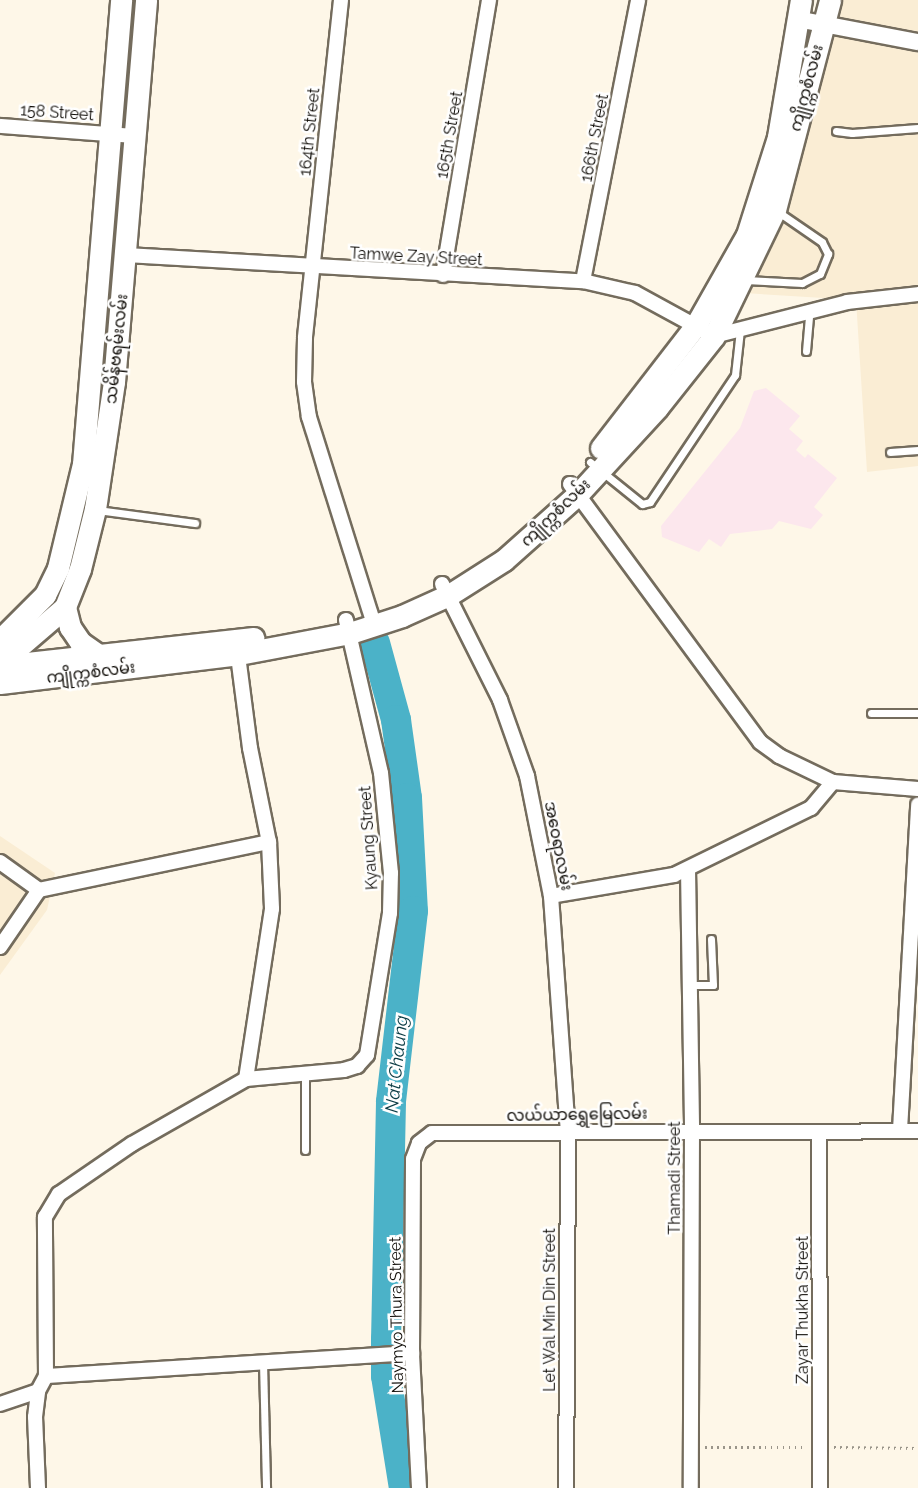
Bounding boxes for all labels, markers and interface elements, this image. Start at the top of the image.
street label: ကျိုက္ကစံလမ်း [786,42,828,134]
street label: 164th Street [296,87,324,177]
street label: 165th Street [433,90,467,180]
street label: 166th Street [577,92,613,184]
street label: 158 Street [20,101,94,125]
street label: Tamwe Zay Street [349,244,483,270]
street label: သမိန်ဗရမ်းလမ်း [102,293,132,405]
street label: ကျိုက္ကစံလမ်း [517,475,595,551]
street label: ကျိုက္ကစံလမ်း [45,658,137,688]
street label: Kyaung Street [356,785,382,891]
street label: အဝေရာလမ်း [540,800,576,892]
water label: Nat Chaung [381,1014,413,1114]
street label: လယ်ယာရွှေမြေလမ်း [506,1104,648,1126]
street label: Thamadi Street [665,1121,685,1235]
street label: Let Wal Min Din Street [540,1228,560,1392]
street label: Naymyo Thura Street [386,1236,408,1394]
street label: Zayar Thukha Street [793,1236,813,1384]

